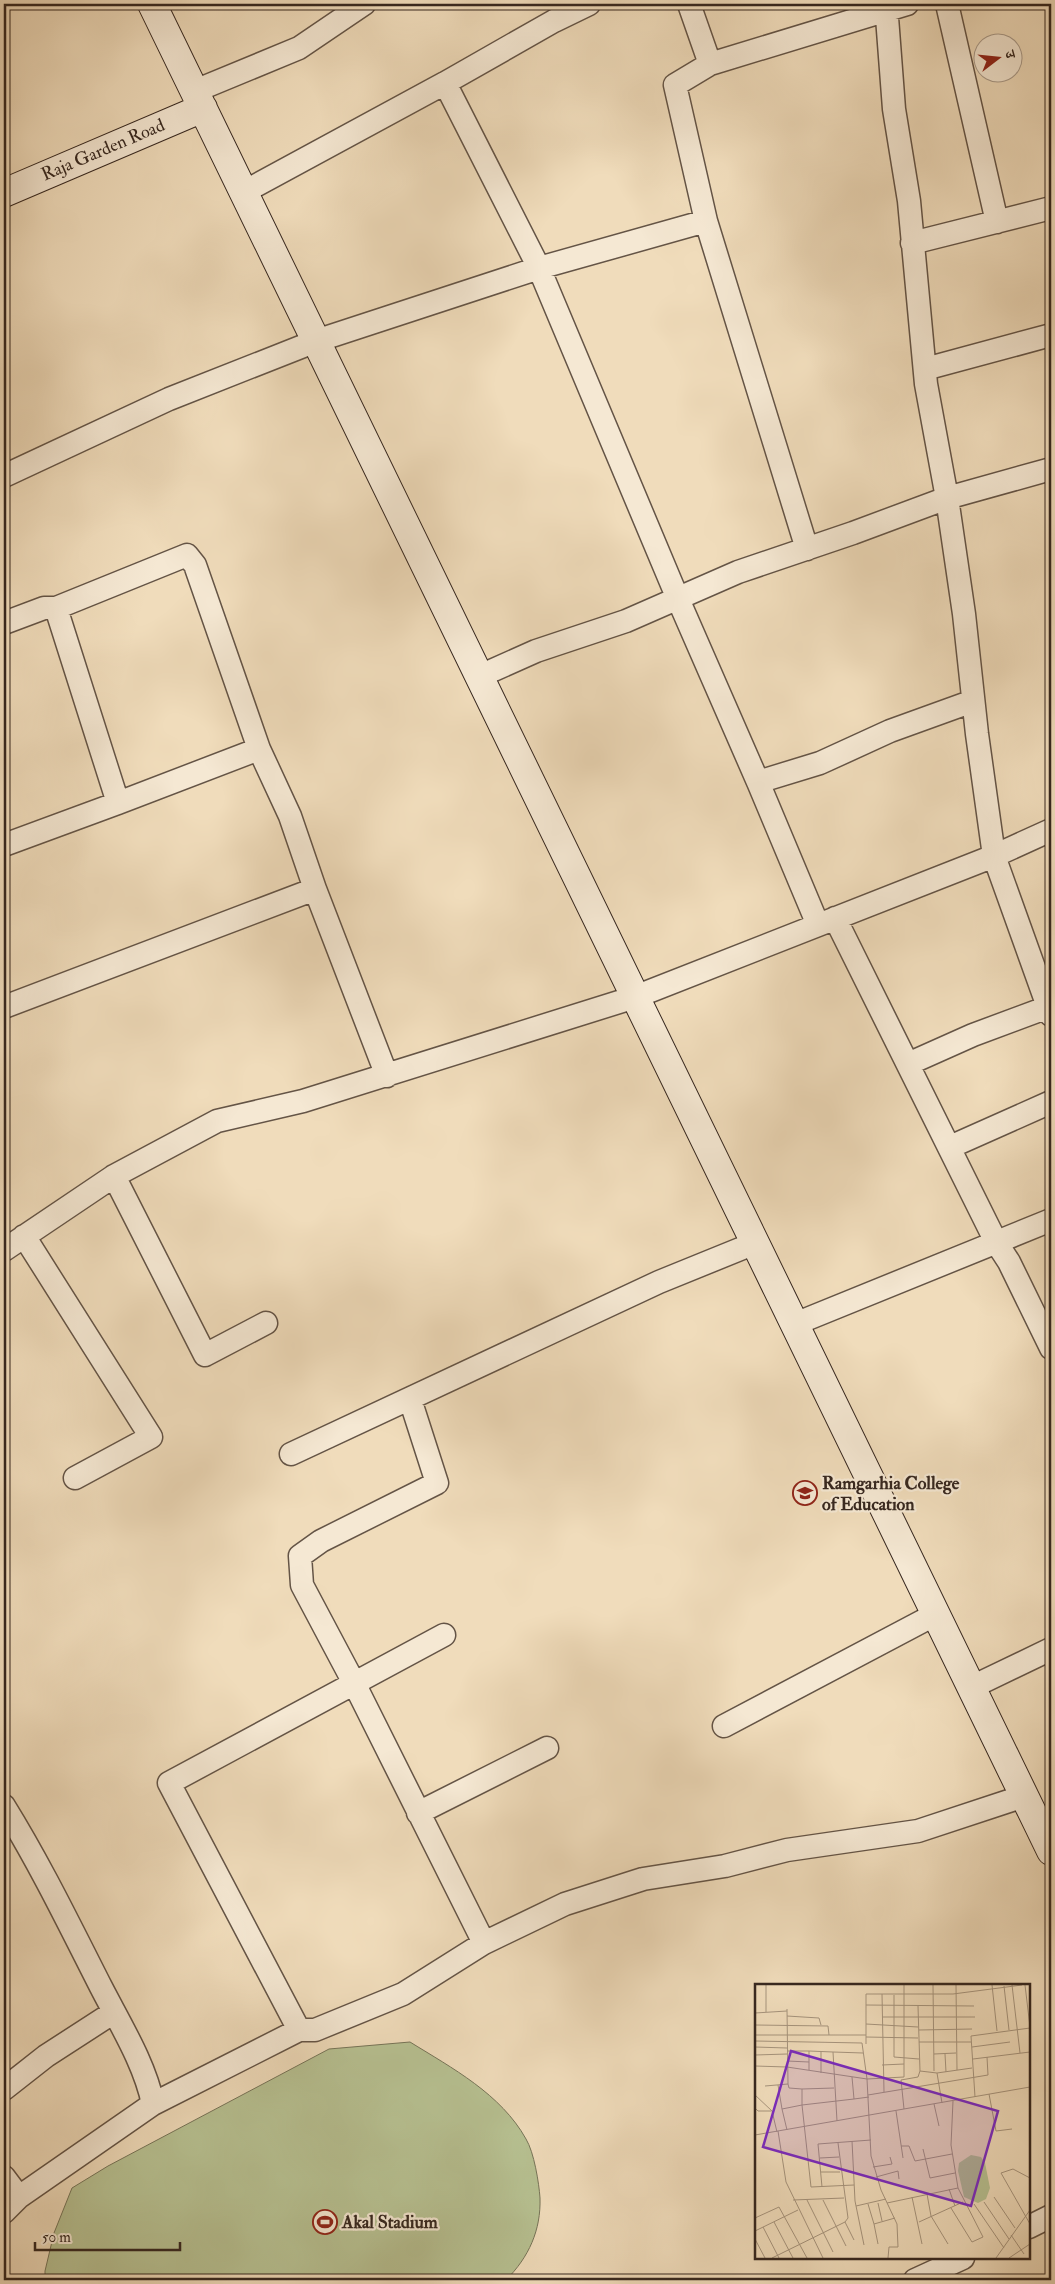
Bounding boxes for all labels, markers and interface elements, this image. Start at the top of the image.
north arrow [972,32,1022,82]
text: उ [1001,48,1019,61]
street label: Raja Garden Road [38,114,168,186]
place label: Ramgarhia College of Education [822,1472,960,1516]
school or university icon: Ramgarhia College of Education [792,1480,818,1506]
inset map [755,1984,1030,2259]
sports icon: Akal Stadium [312,2209,338,2235]
place label: Akal Stadium [341,2211,439,2234]
scale bar [35,2219,180,2251]
text: 50 m [42,2228,71,2247]

